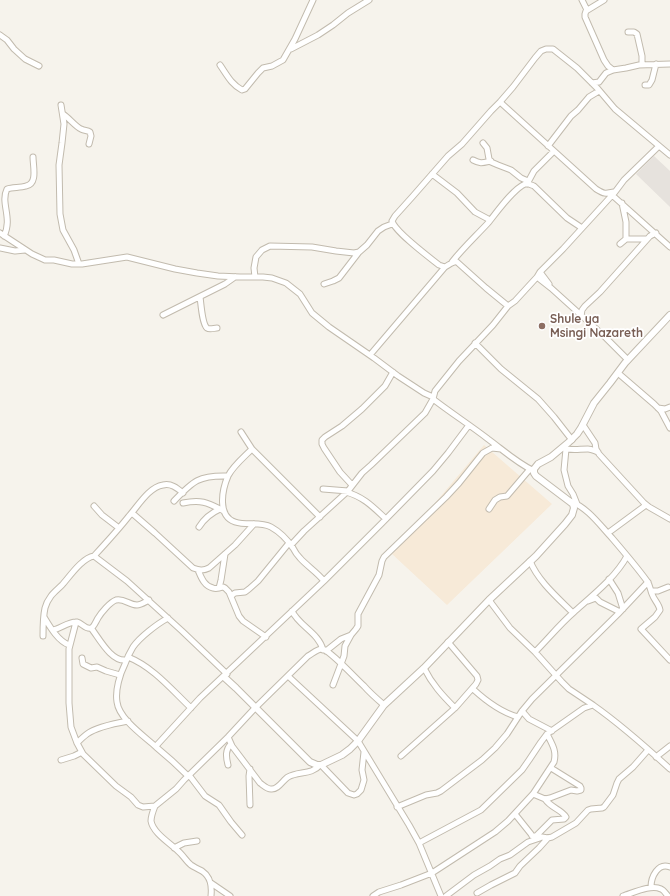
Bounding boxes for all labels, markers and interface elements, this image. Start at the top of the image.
place label: Shule ya Msingi Nazareth [550,312,643,340]
marker: Shule ya Msingi Nazareth [537,321,547,331]

